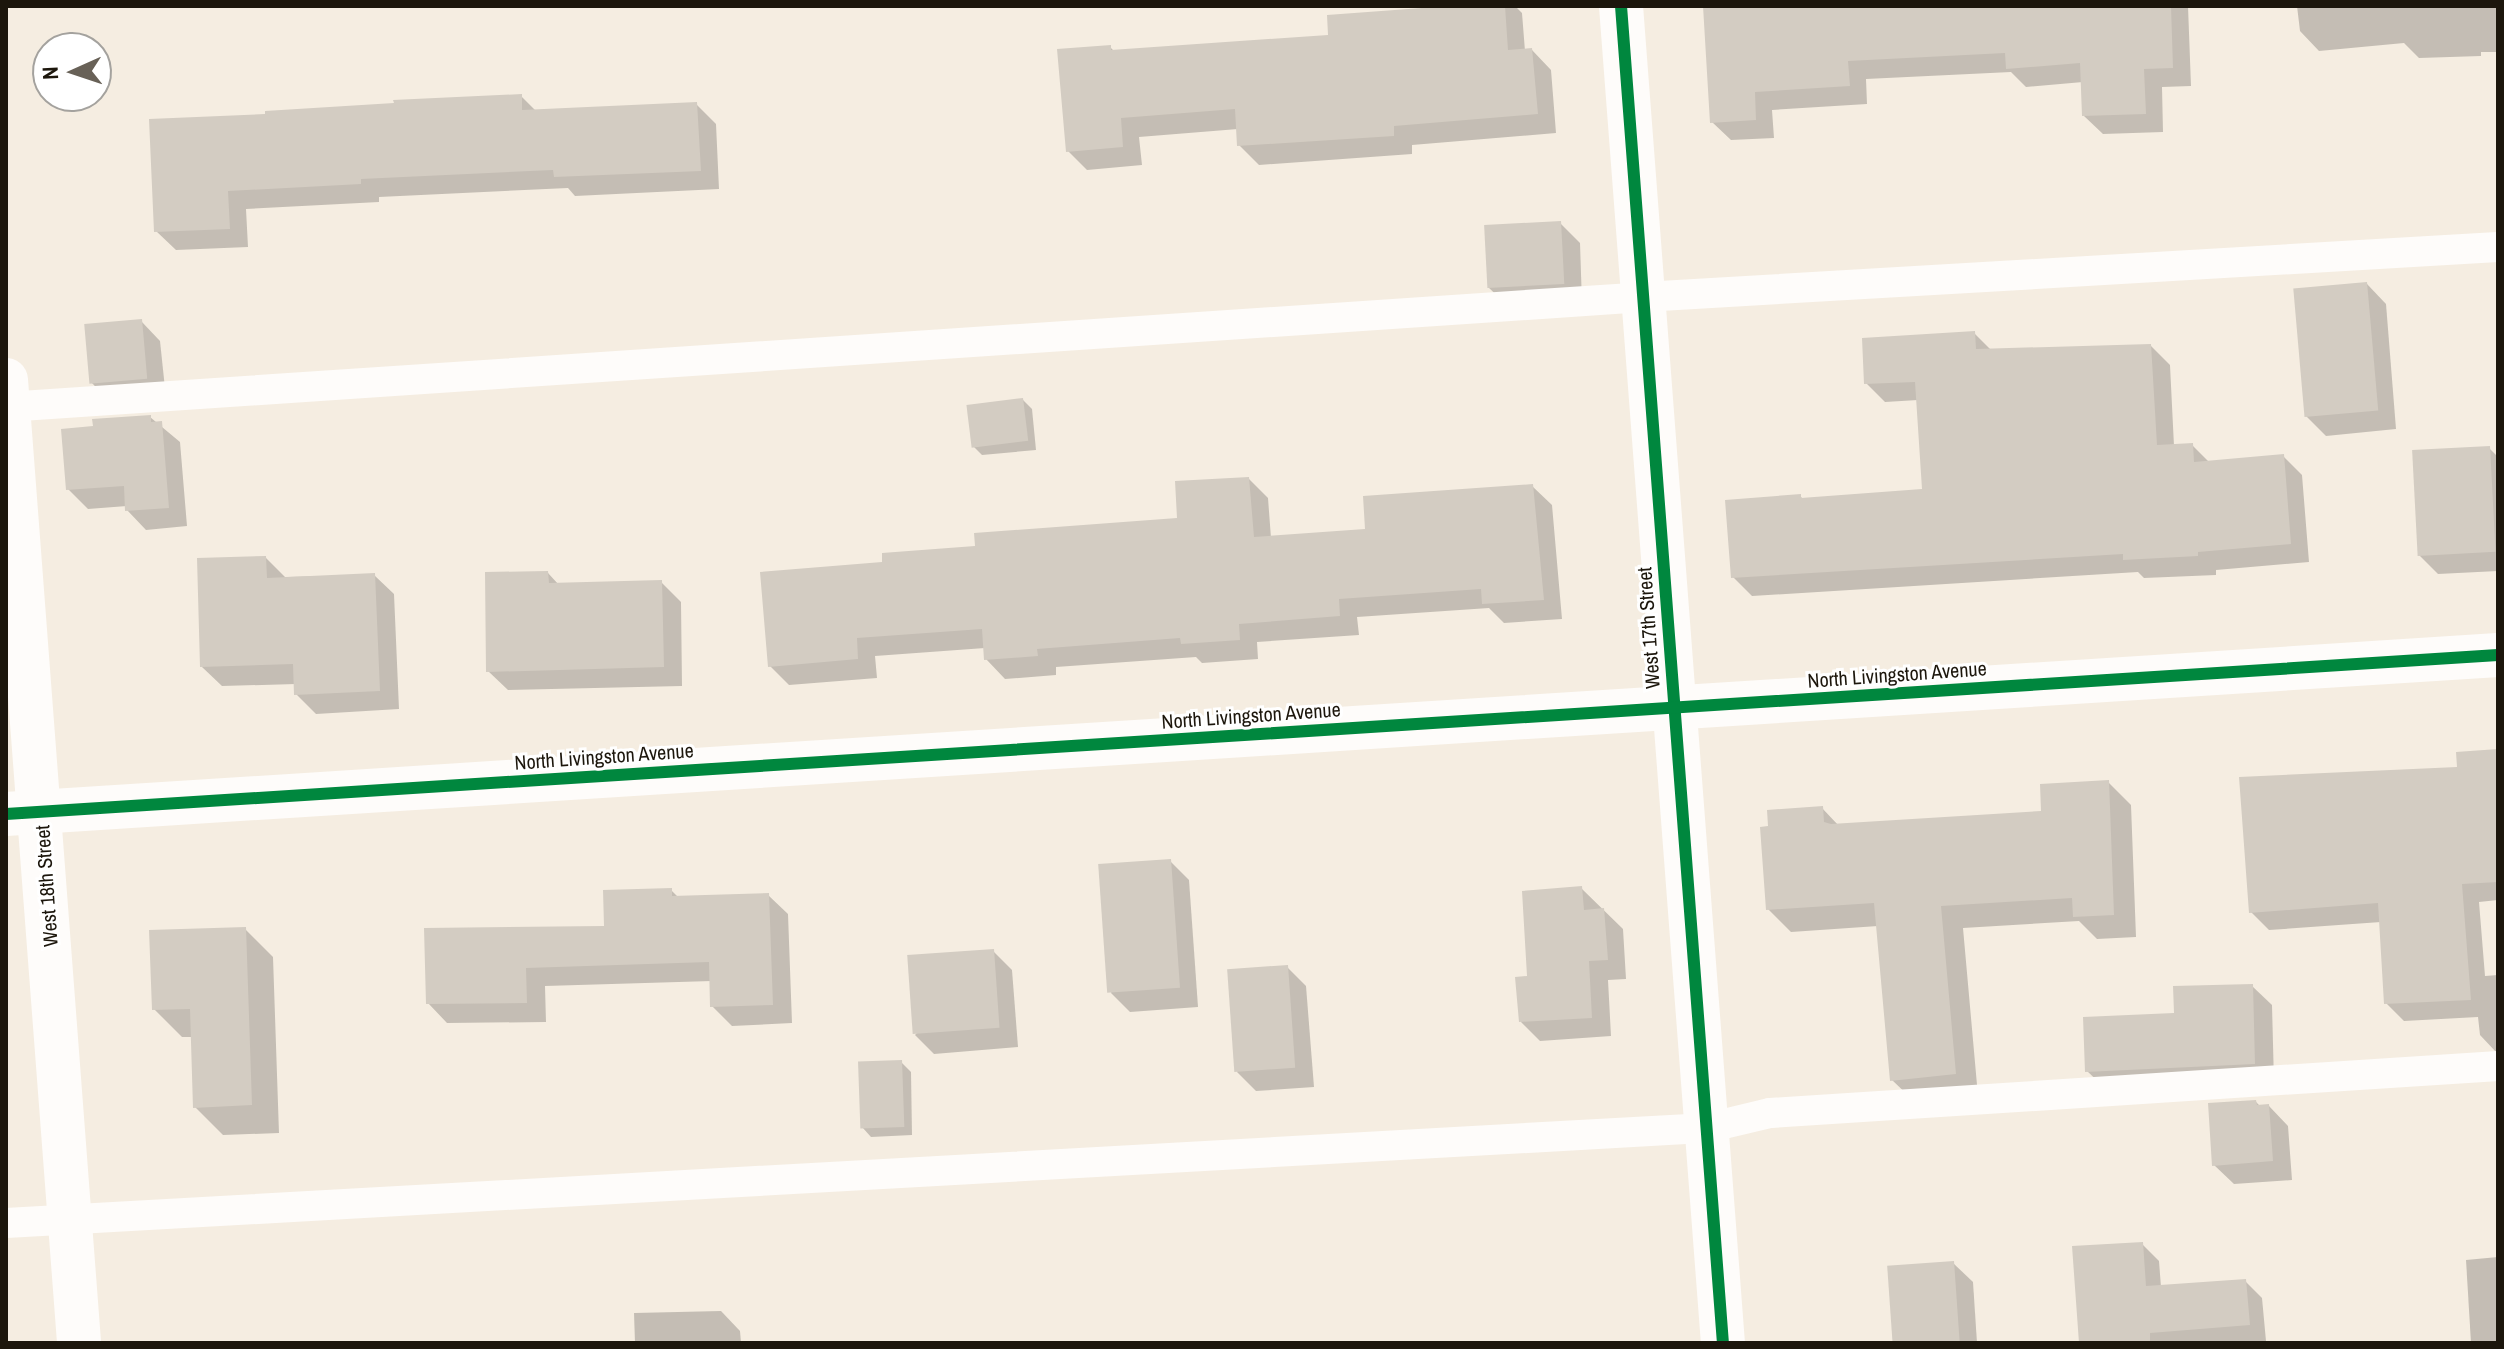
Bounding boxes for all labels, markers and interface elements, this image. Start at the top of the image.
north arrow [32,32,112,112]
text: N [35,66,65,80]
street label: West 17th Street [1632,566,1664,690]
street label: North Livingston Avenue [1806,656,1988,692]
street label: North Livingston Avenue [1160,697,1342,733]
street label: North Livingston Avenue [513,738,695,774]
street label: West 18th Street [30,824,62,948]

